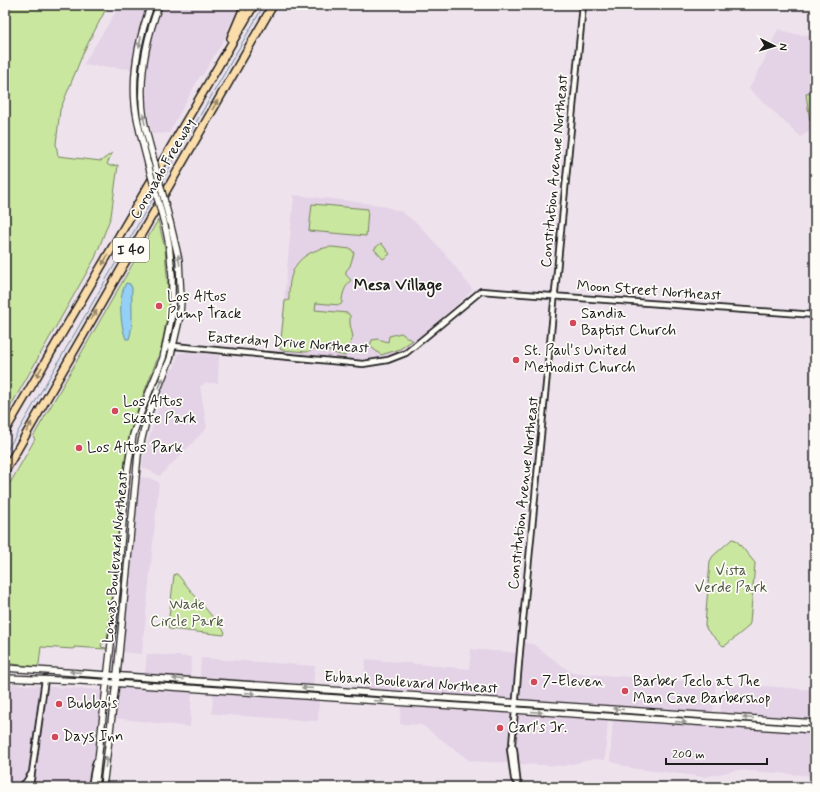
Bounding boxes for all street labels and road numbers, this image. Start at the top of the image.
street label: Constitution Avenue Northeast [537,73,573,269]
street label: Coronado Freeway [126,115,200,223]
road number: I 40 [113,238,149,262]
street label: Moon Street Northeast [576,276,723,306]
street label: Easterday Drive Northeast [206,327,370,359]
street label: Constitution Avenue Northeast [504,395,544,591]
street label: Lomas Boulevard Northeast [99,469,134,644]
street label: Eubank Boulevard Northeast [324,667,499,699]

